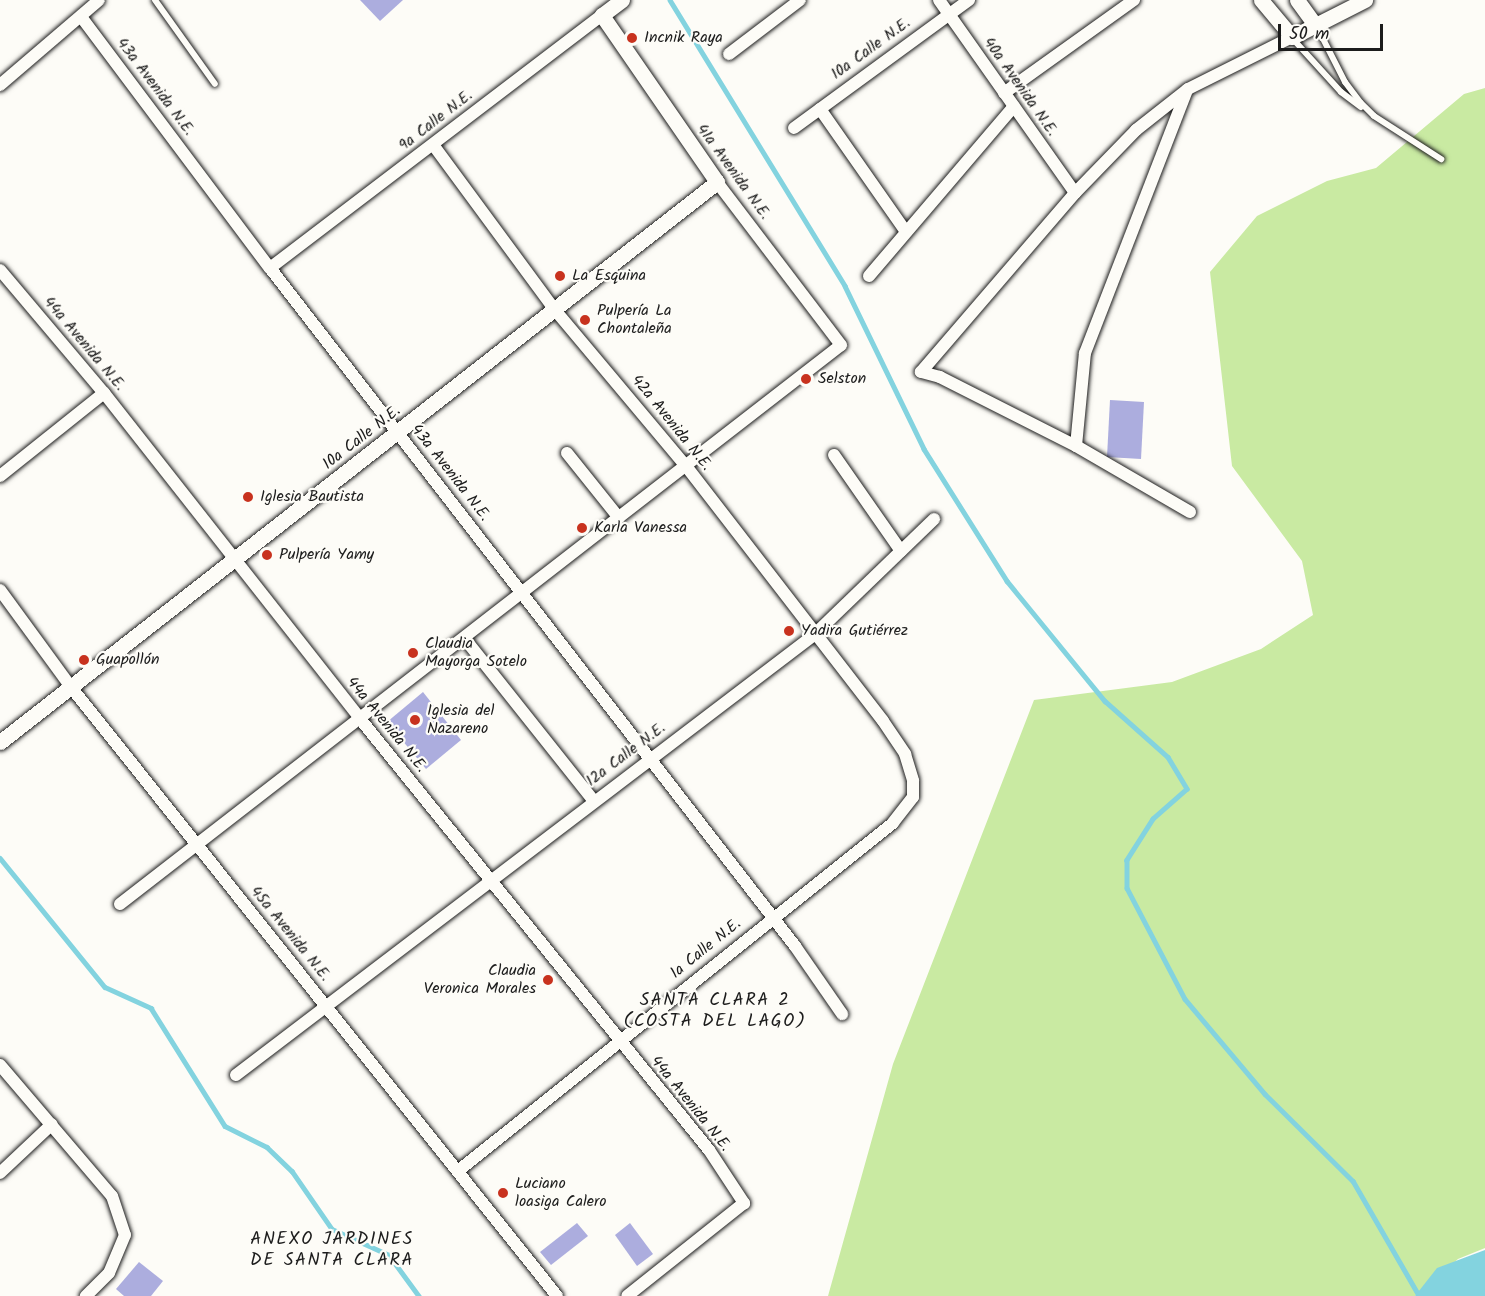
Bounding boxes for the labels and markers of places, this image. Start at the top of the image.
place label: Incnik Raya [644,28,723,48]
marker: Incnik Raya [625,31,639,45]
place label: La Esquina [572,266,646,286]
marker: La Esquina [553,269,567,283]
place label: Pulpería La Chontaleña [597,301,672,339]
marker: Pulpería La Chontaleña [578,313,592,327]
place label: Selston [818,369,866,389]
marker: Selston [799,372,813,386]
place label: Iglesia Bautista [260,487,364,507]
marker: Iglesia Bautista [241,490,255,504]
place label: Karla Vanessa [594,518,687,538]
marker: Karla Vanessa [575,521,589,535]
place label: Pulpería Yamy [279,545,374,565]
marker: Pulpería Yamy [260,548,274,562]
place label: Yadira Gutiérrez [801,621,908,641]
marker: Yadira Gutiérrez [782,624,796,638]
place label: Claudia Mayorga Sotelo [425,634,527,672]
marker: Claudia Mayorga Sotelo [406,646,420,660]
place label: Guapollón [96,650,159,670]
marker: Guapollón [77,653,91,667]
place label: Iglesia del Nazareno [427,701,494,739]
marker: Iglesia del Nazareno [408,713,422,727]
place label: Claudia Veronica Morales [424,961,536,999]
marker: Claudia Veronica Morales [541,973,555,987]
place label: Luciano loasiga Calero [515,1174,607,1212]
marker: Luciano loasiga Calero [496,1186,510,1200]

